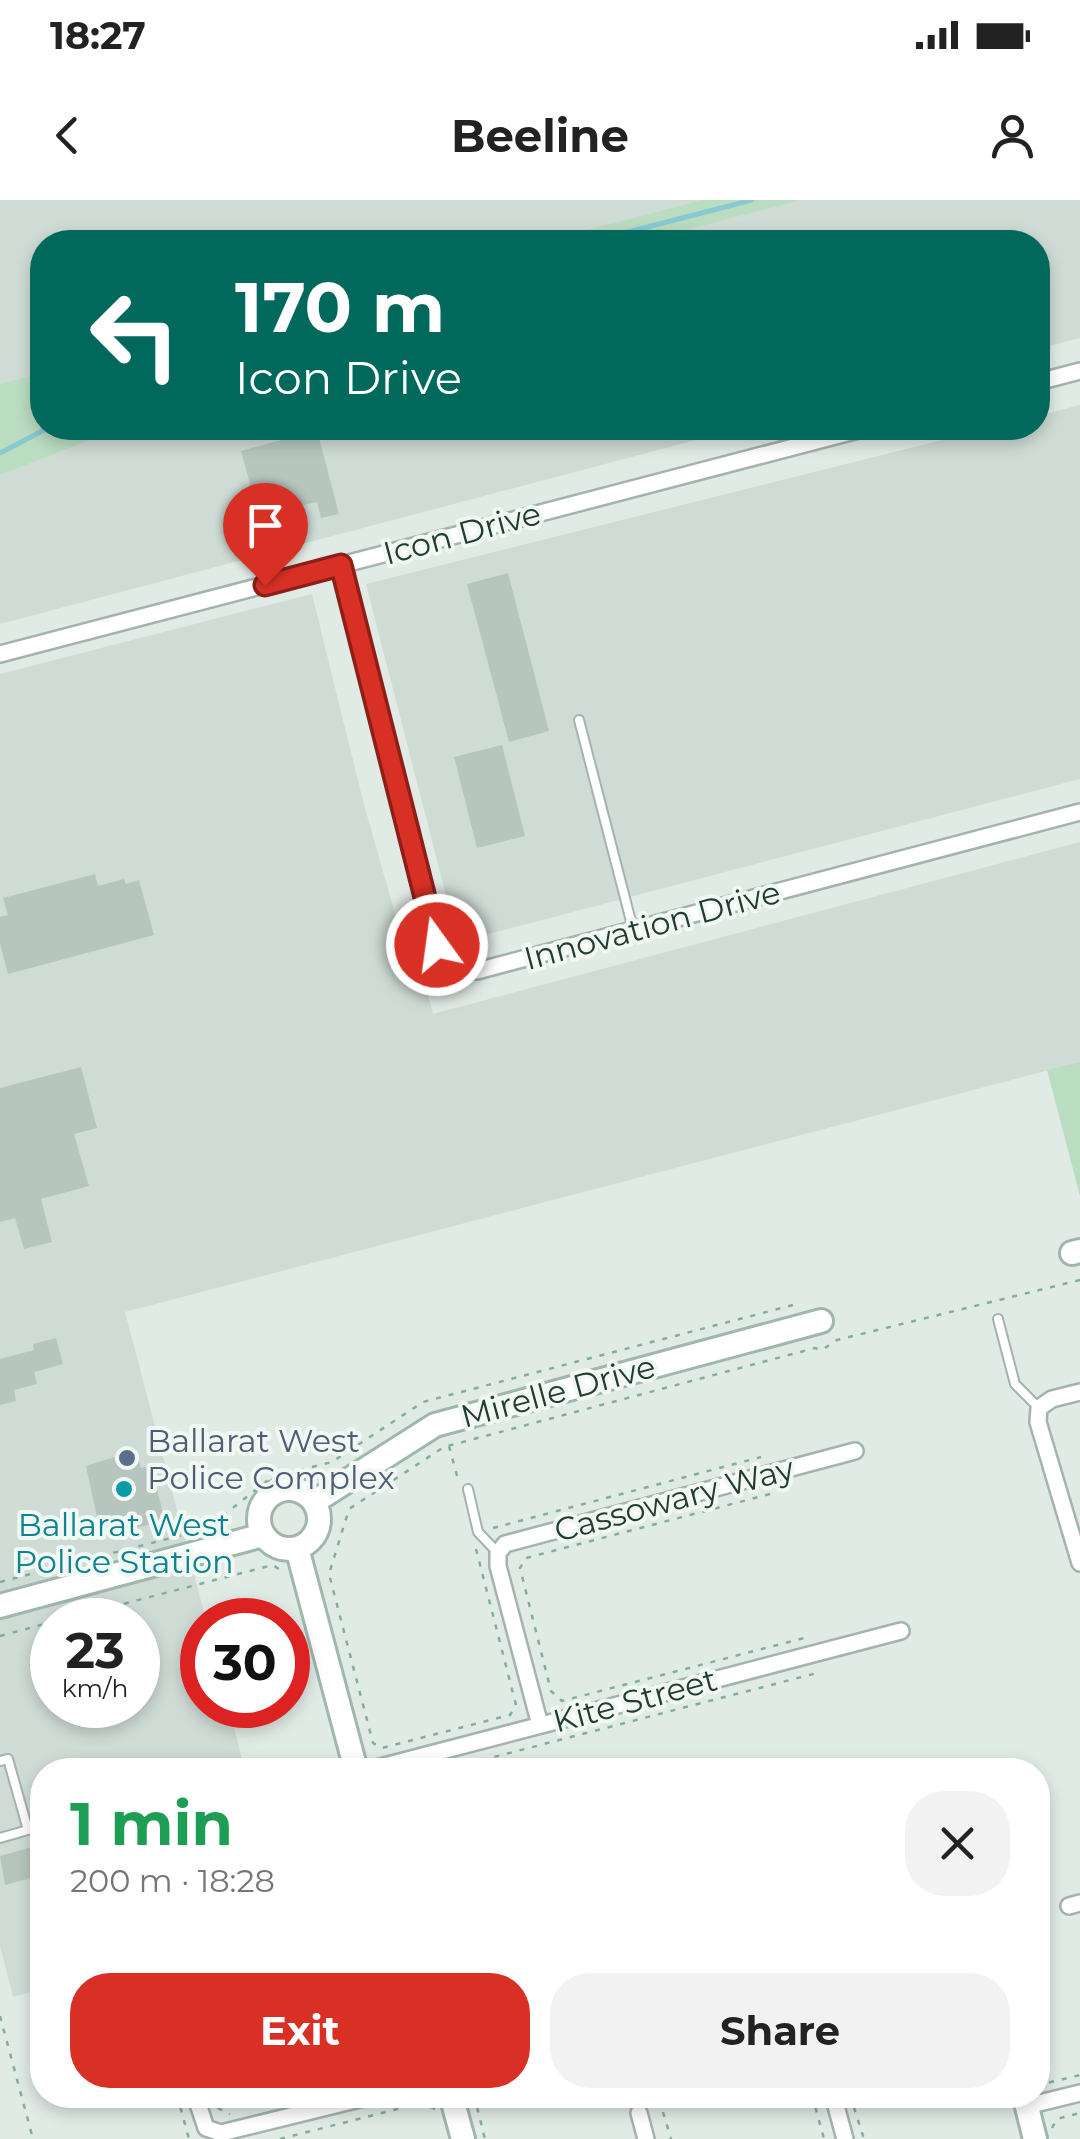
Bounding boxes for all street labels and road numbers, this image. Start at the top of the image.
street label: Icon Drive [379,493,545,573]
street label: Innovation Drive [520,872,784,978]
street label: Mirelle Drive [457,1346,659,1436]
street label: Cassowary Way [550,1448,799,1550]
street label: Kite Street [549,1659,721,1741]

